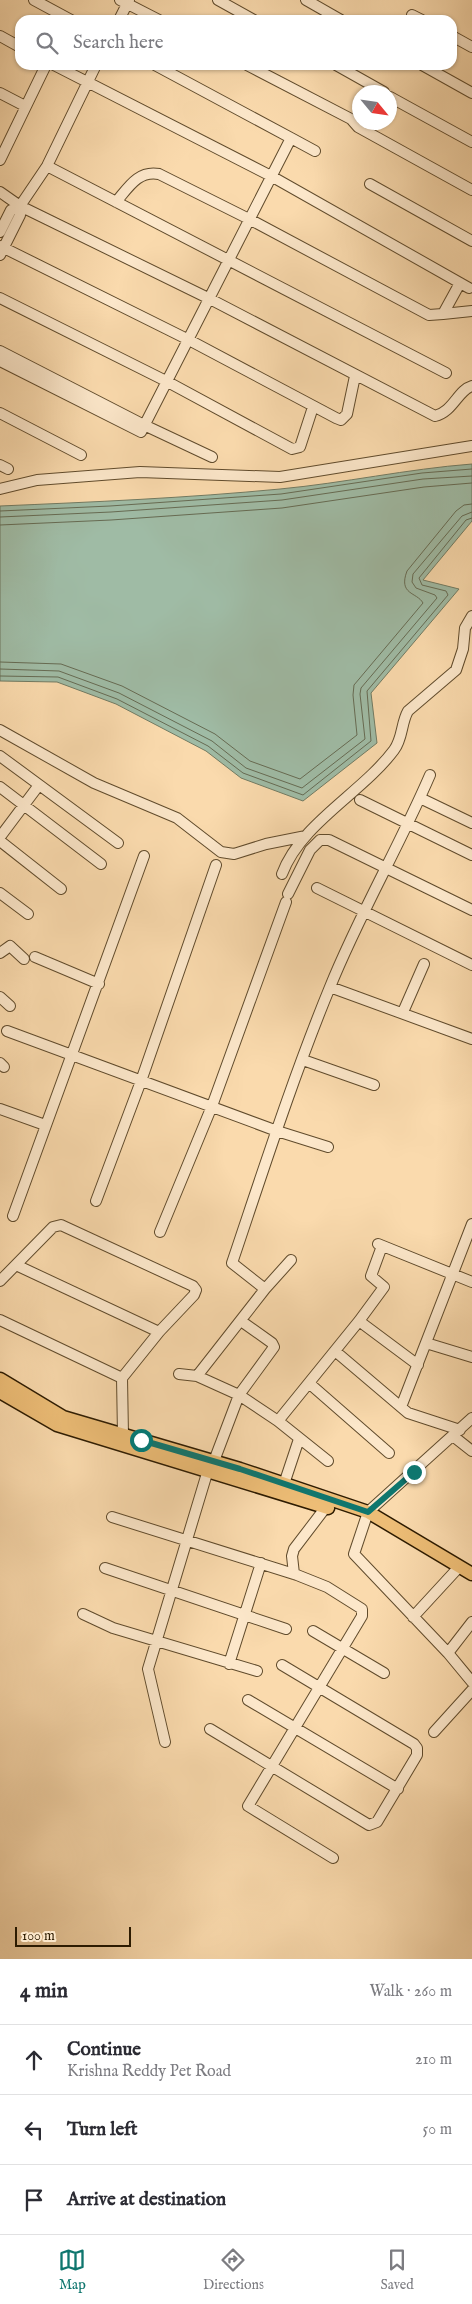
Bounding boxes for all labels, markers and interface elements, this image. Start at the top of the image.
search box [15,15,457,70]
icon: search [33,29,61,57]
text: Search here [73,31,164,55]
north arrow [352,85,397,130]
route start [130,1429,153,1452]
route end [403,1461,426,1484]
scale bar [15,1924,131,1947]
text: 100 m [22,1927,55,1945]
text: 4 min [20,1978,68,2005]
text: Walk · 260 m [369,1982,452,2002]
text: Continue [67,2038,141,2062]
icon: ahead [20,2046,48,2074]
text: 210 m [415,2050,452,2070]
text: Krishna Reddy Pet Road [67,2062,231,2082]
icon: left [20,2116,48,2144]
text: Turn left [67,2118,138,2142]
text: 50 m [423,2120,452,2140]
icon: arrive [20,2186,48,2214]
text: Arrive at destination [67,2188,226,2212]
tab: Map [58,2246,86,2294]
tab: Directions [203,2246,264,2294]
tab: Saved [381,2246,414,2294]

